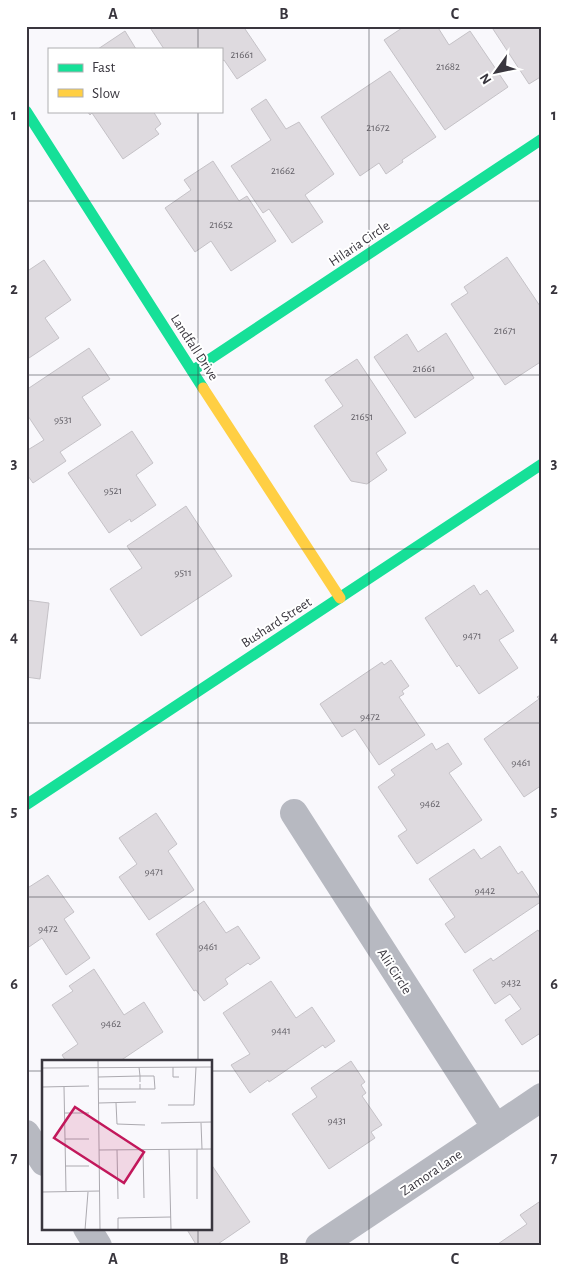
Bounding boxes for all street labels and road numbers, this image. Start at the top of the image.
street label: Hilaria Circle [327,218,392,269]
street label: Landfall Drive [168,312,221,383]
street label: Bushard Street [239,595,315,651]
street label: Alii Circle [374,946,414,997]
street label: Zamora Lane [398,1147,465,1198]

